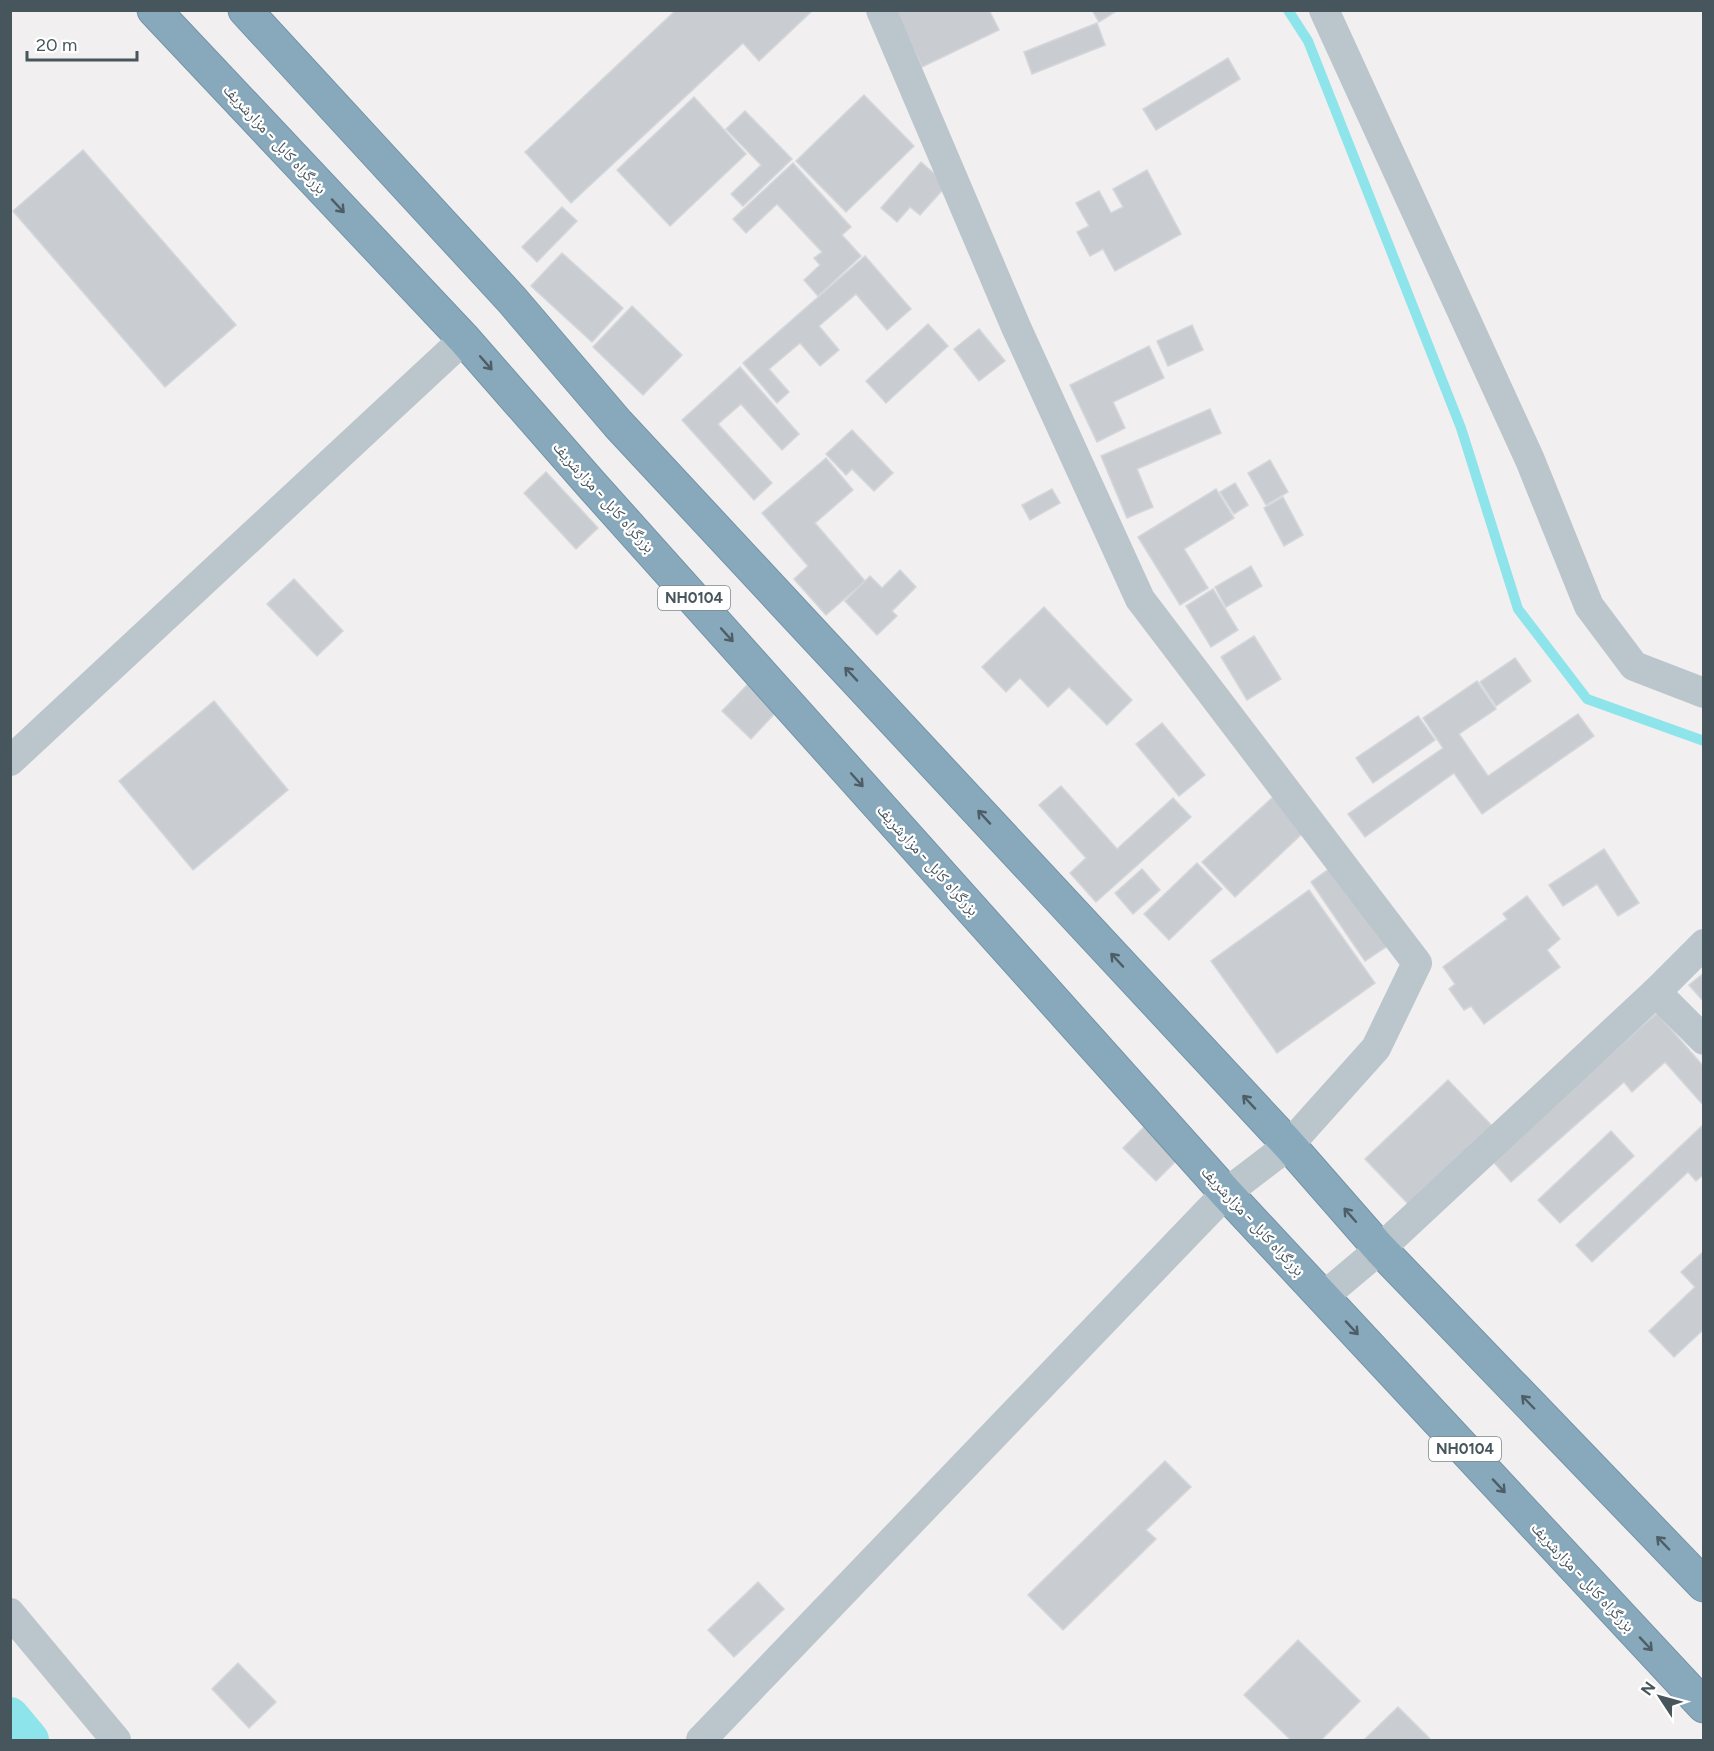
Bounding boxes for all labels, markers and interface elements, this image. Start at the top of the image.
scale bar [27,24,136,62]
text: 20 m [36,34,77,56]
street label: بزرگراه کابل - مزارشریف [219,80,331,198]
one-way arrow [331,198,346,213]
one-way arrow [479,356,493,371]
street label: بزرگراه کابل - مزارشریف [548,438,659,557]
road number: NH0104 [658,586,730,610]
one-way arrow [720,627,734,642]
one-way arrow [844,667,858,682]
one-way arrow [850,773,864,788]
street label: بزرگراه کابل - مزارشریف [872,801,983,920]
one-way arrow [977,809,991,824]
one-way arrow [1109,952,1124,967]
one-way arrow [1242,1095,1256,1110]
street label: بزرگراه کابل - مزارشریف [1197,1162,1309,1280]
one-way arrow [1343,1208,1357,1223]
one-way arrow [1345,1320,1359,1335]
one-way arrow [1520,1395,1535,1410]
road number: NH0104 [1429,1437,1501,1461]
one-way arrow [1492,1478,1506,1493]
street label: بزرگراه کابل - مزارشریف [1527,1518,1639,1636]
one-way arrow [1656,1535,1670,1550]
one-way arrow [1639,1637,1653,1652]
north arrow [1630,1667,1690,1727]
text: N [1637,1678,1660,1699]

